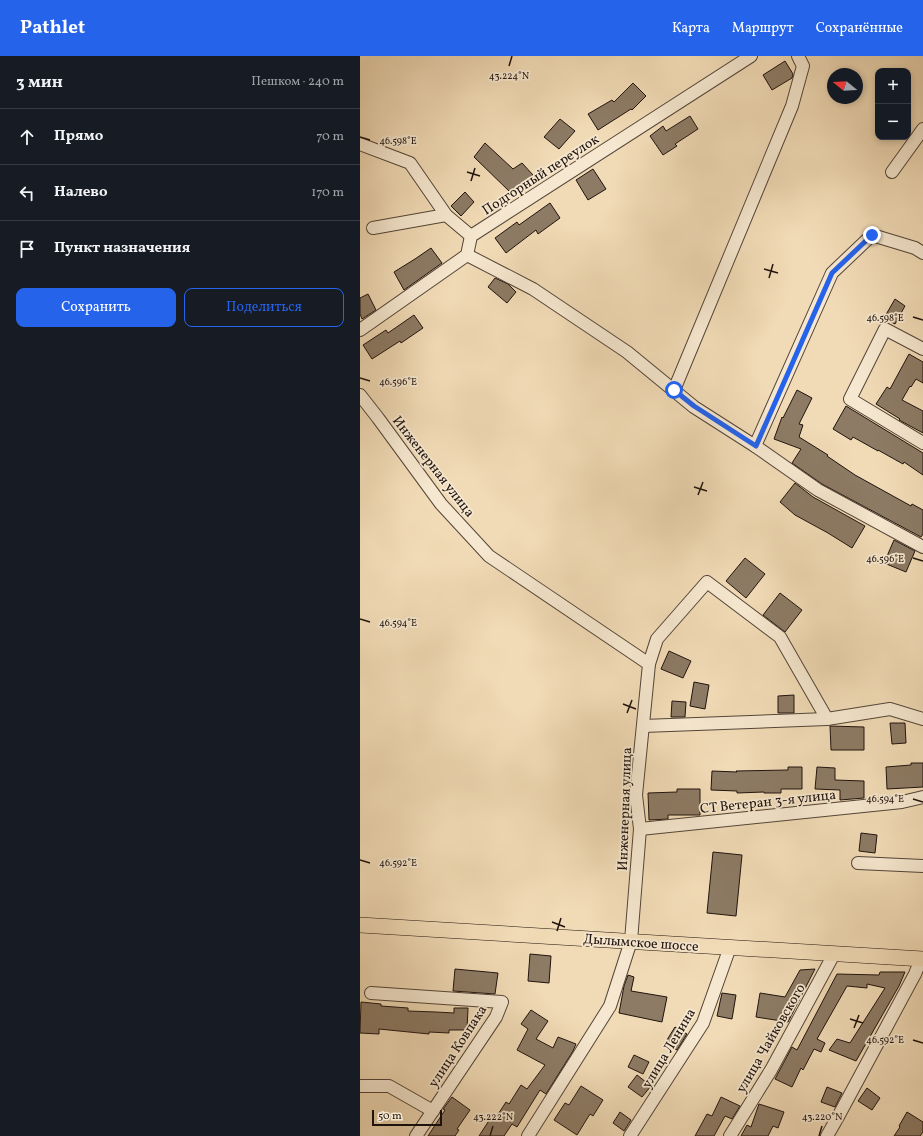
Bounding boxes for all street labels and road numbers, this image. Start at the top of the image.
street label: Подгорный переулок [479,130,603,220]
street label: Инженерная улица [387,412,478,522]
street label: Инженерная улица [614,747,637,871]
street label: СТ Ветеран 3-я улица [699,786,837,819]
street label: Дылымское шоссе [582,930,700,957]
street label: улица Чайковского [732,981,810,1097]
street label: улица Ковпака [424,1002,492,1092]
street label: улица Ленина [638,1005,701,1092]

